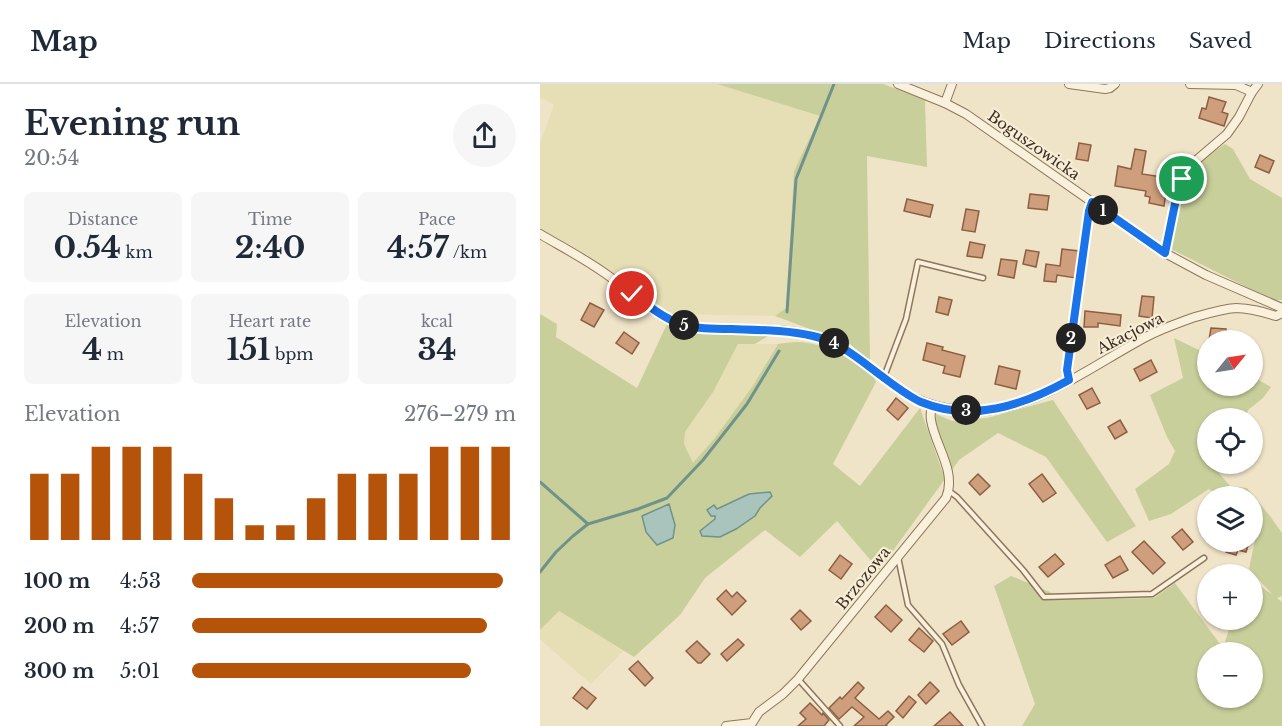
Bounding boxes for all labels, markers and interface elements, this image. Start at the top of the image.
text: Map [30,24,98,59]
text: Map [962,28,1011,54]
text: Directions [1044,28,1156,54]
text: Saved [1189,28,1252,54]
text: Evening run [24,103,240,144]
button: share [453,104,516,167]
street label: Boguszowicka [984,106,1084,184]
text: 20:54 [24,146,79,170]
pin [1156,153,1207,204]
icon: arrive [1165,162,1198,195]
pin: 1 [1088,195,1118,225]
text: 1 [1100,200,1106,220]
text: Distance [68,209,138,229]
text: Time [248,209,292,229]
text: Pace [418,209,456,229]
text: 0.54 [53,229,121,266]
text: 2:40 [235,229,305,266]
text: 4:57 [387,229,449,266]
text: km [121,242,153,262]
text: /km [449,242,487,262]
pin [606,268,657,319]
icon: check [615,277,648,310]
street label: Akacjowa [1093,308,1167,358]
pin: 5 [669,310,699,340]
text: Elevation [64,311,142,331]
text: Heart rate [229,311,311,331]
text: kcal [421,311,453,331]
text: 5 [679,315,689,335]
pin: 2 [1056,323,1086,353]
pin: 4 [819,328,849,358]
text: 2 [1066,328,1076,348]
north arrow [1197,330,1263,396]
map controls [1197,330,1263,708]
text: 4 [82,331,102,368]
text: 151 [226,331,270,368]
text: 34 [417,331,457,368]
text: 4 [829,333,839,353]
text: m [102,344,124,364]
text: bpm [270,344,314,364]
pin: 3 [951,395,981,425]
text: 3 [961,400,971,420]
text: Elevation [24,402,121,426]
text: 276–279 m [404,402,516,426]
button: locate [1197,408,1263,474]
button: layers [1197,486,1263,552]
street label: Brzozowa [832,542,895,613]
button: + [1197,564,1263,630]
text: 100 m [24,569,90,593]
text: 4:53 [120,569,161,593]
text: 200 m [24,614,95,638]
text: 4:57 [120,614,159,638]
button: − [1197,642,1263,708]
text: 300 m [24,659,94,683]
text: 5:01 [120,659,160,683]

